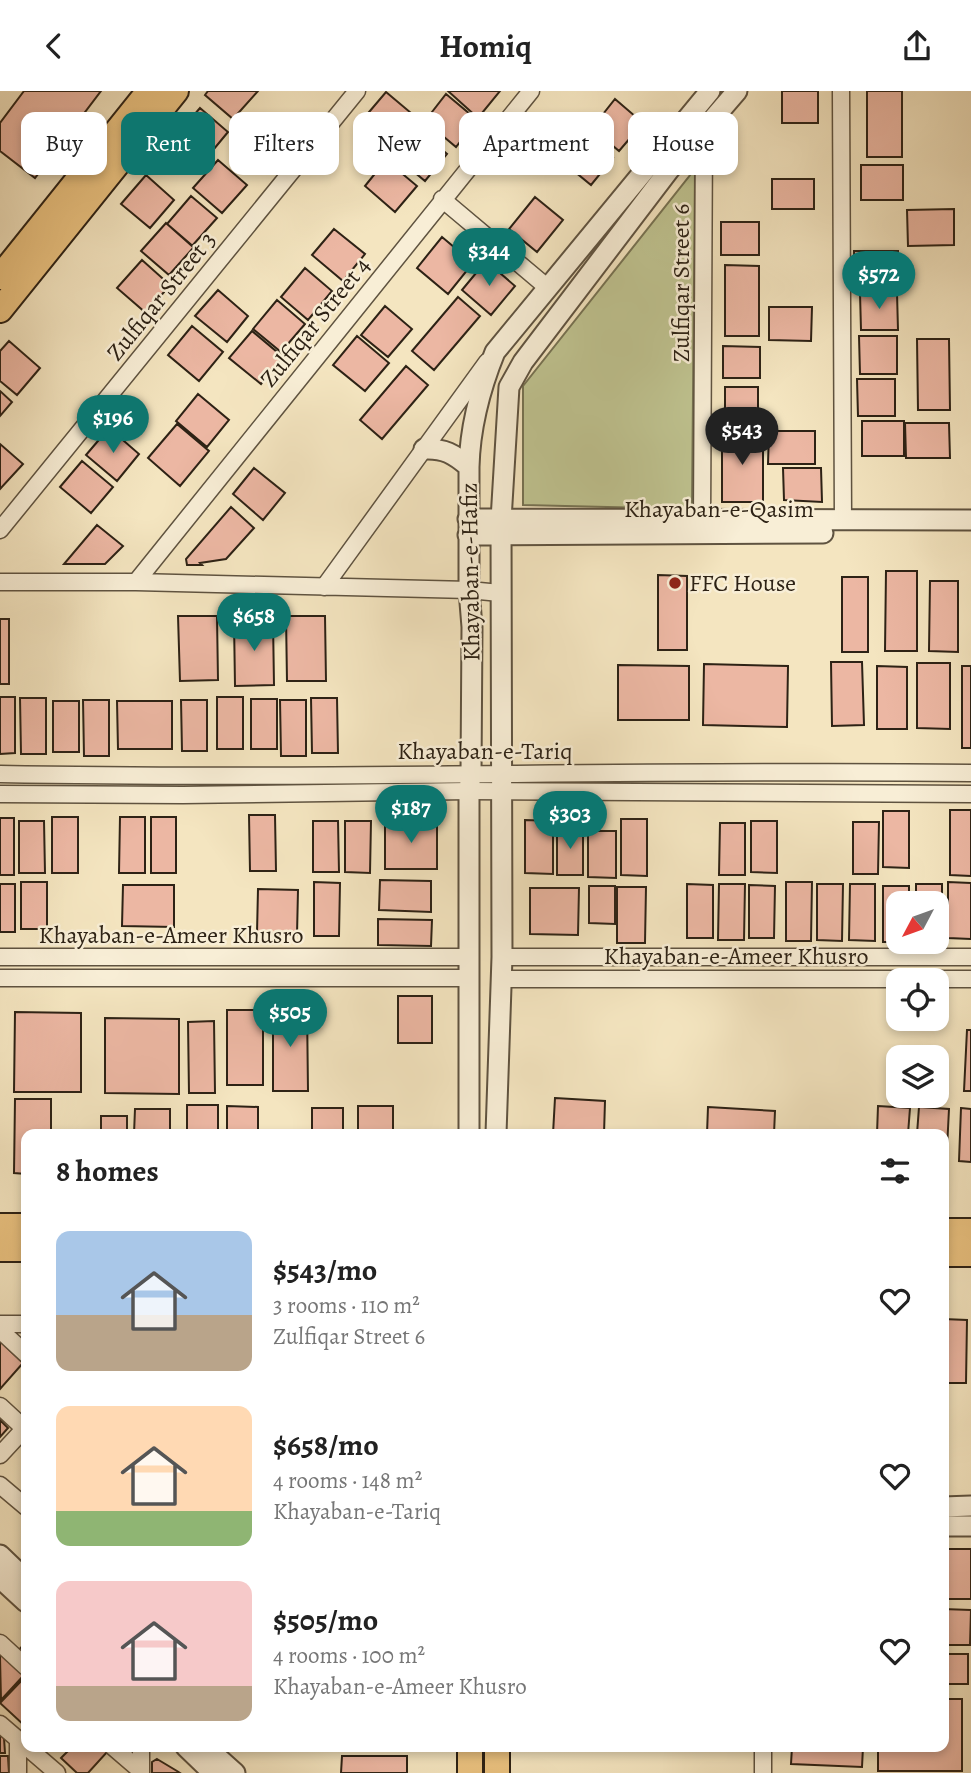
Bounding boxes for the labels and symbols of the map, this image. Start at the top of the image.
street label: Zulfiqar Street 6 [665,204,697,362]
street label: Zulfiqar Street 3 [99,225,223,367]
pin: $344 [448,229,530,288]
street label: Zulfiqar Street 4 [253,250,377,394]
pin: $572 [838,251,920,311]
pin: $196 [72,395,154,455]
pin: $543 [701,407,783,467]
street label: Khayaban-e-Hafiz [452,482,488,662]
street label: Khayaban-e-Qasim [624,493,814,525]
place label: FFC House [689,567,796,599]
marker: FFC House [667,575,683,591]
pin: $658 [213,594,295,653]
street label: Khayaban-e-Tariq [397,735,573,767]
pin: $187 [370,785,452,845]
pin: $303 [529,791,611,851]
north arrow [886,891,948,954]
street label: Khayaban-e-Ameer Khusro [39,919,303,951]
street label: Khayaban-e-Ameer Khusro [604,940,868,972]
pin: $505 [249,989,331,1049]

